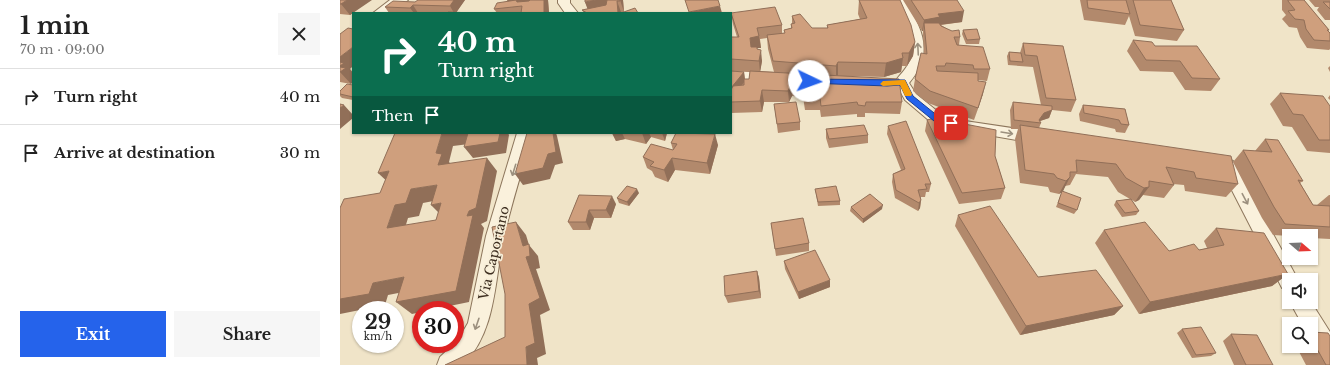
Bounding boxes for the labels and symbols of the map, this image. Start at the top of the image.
one-way arrow [914,43,921,56]
position arrow [788,60,830,102]
pin [934,106,968,140]
one-way arrow [1000,129,1013,137]
one-way arrow [510,164,517,177]
one-way arrow [1242,193,1250,205]
street label: Via Caportano [475,204,513,303]
north arrow [1282,229,1318,265]
speed limit sign: 30 [412,301,464,353]
one-way arrow [473,317,481,329]

